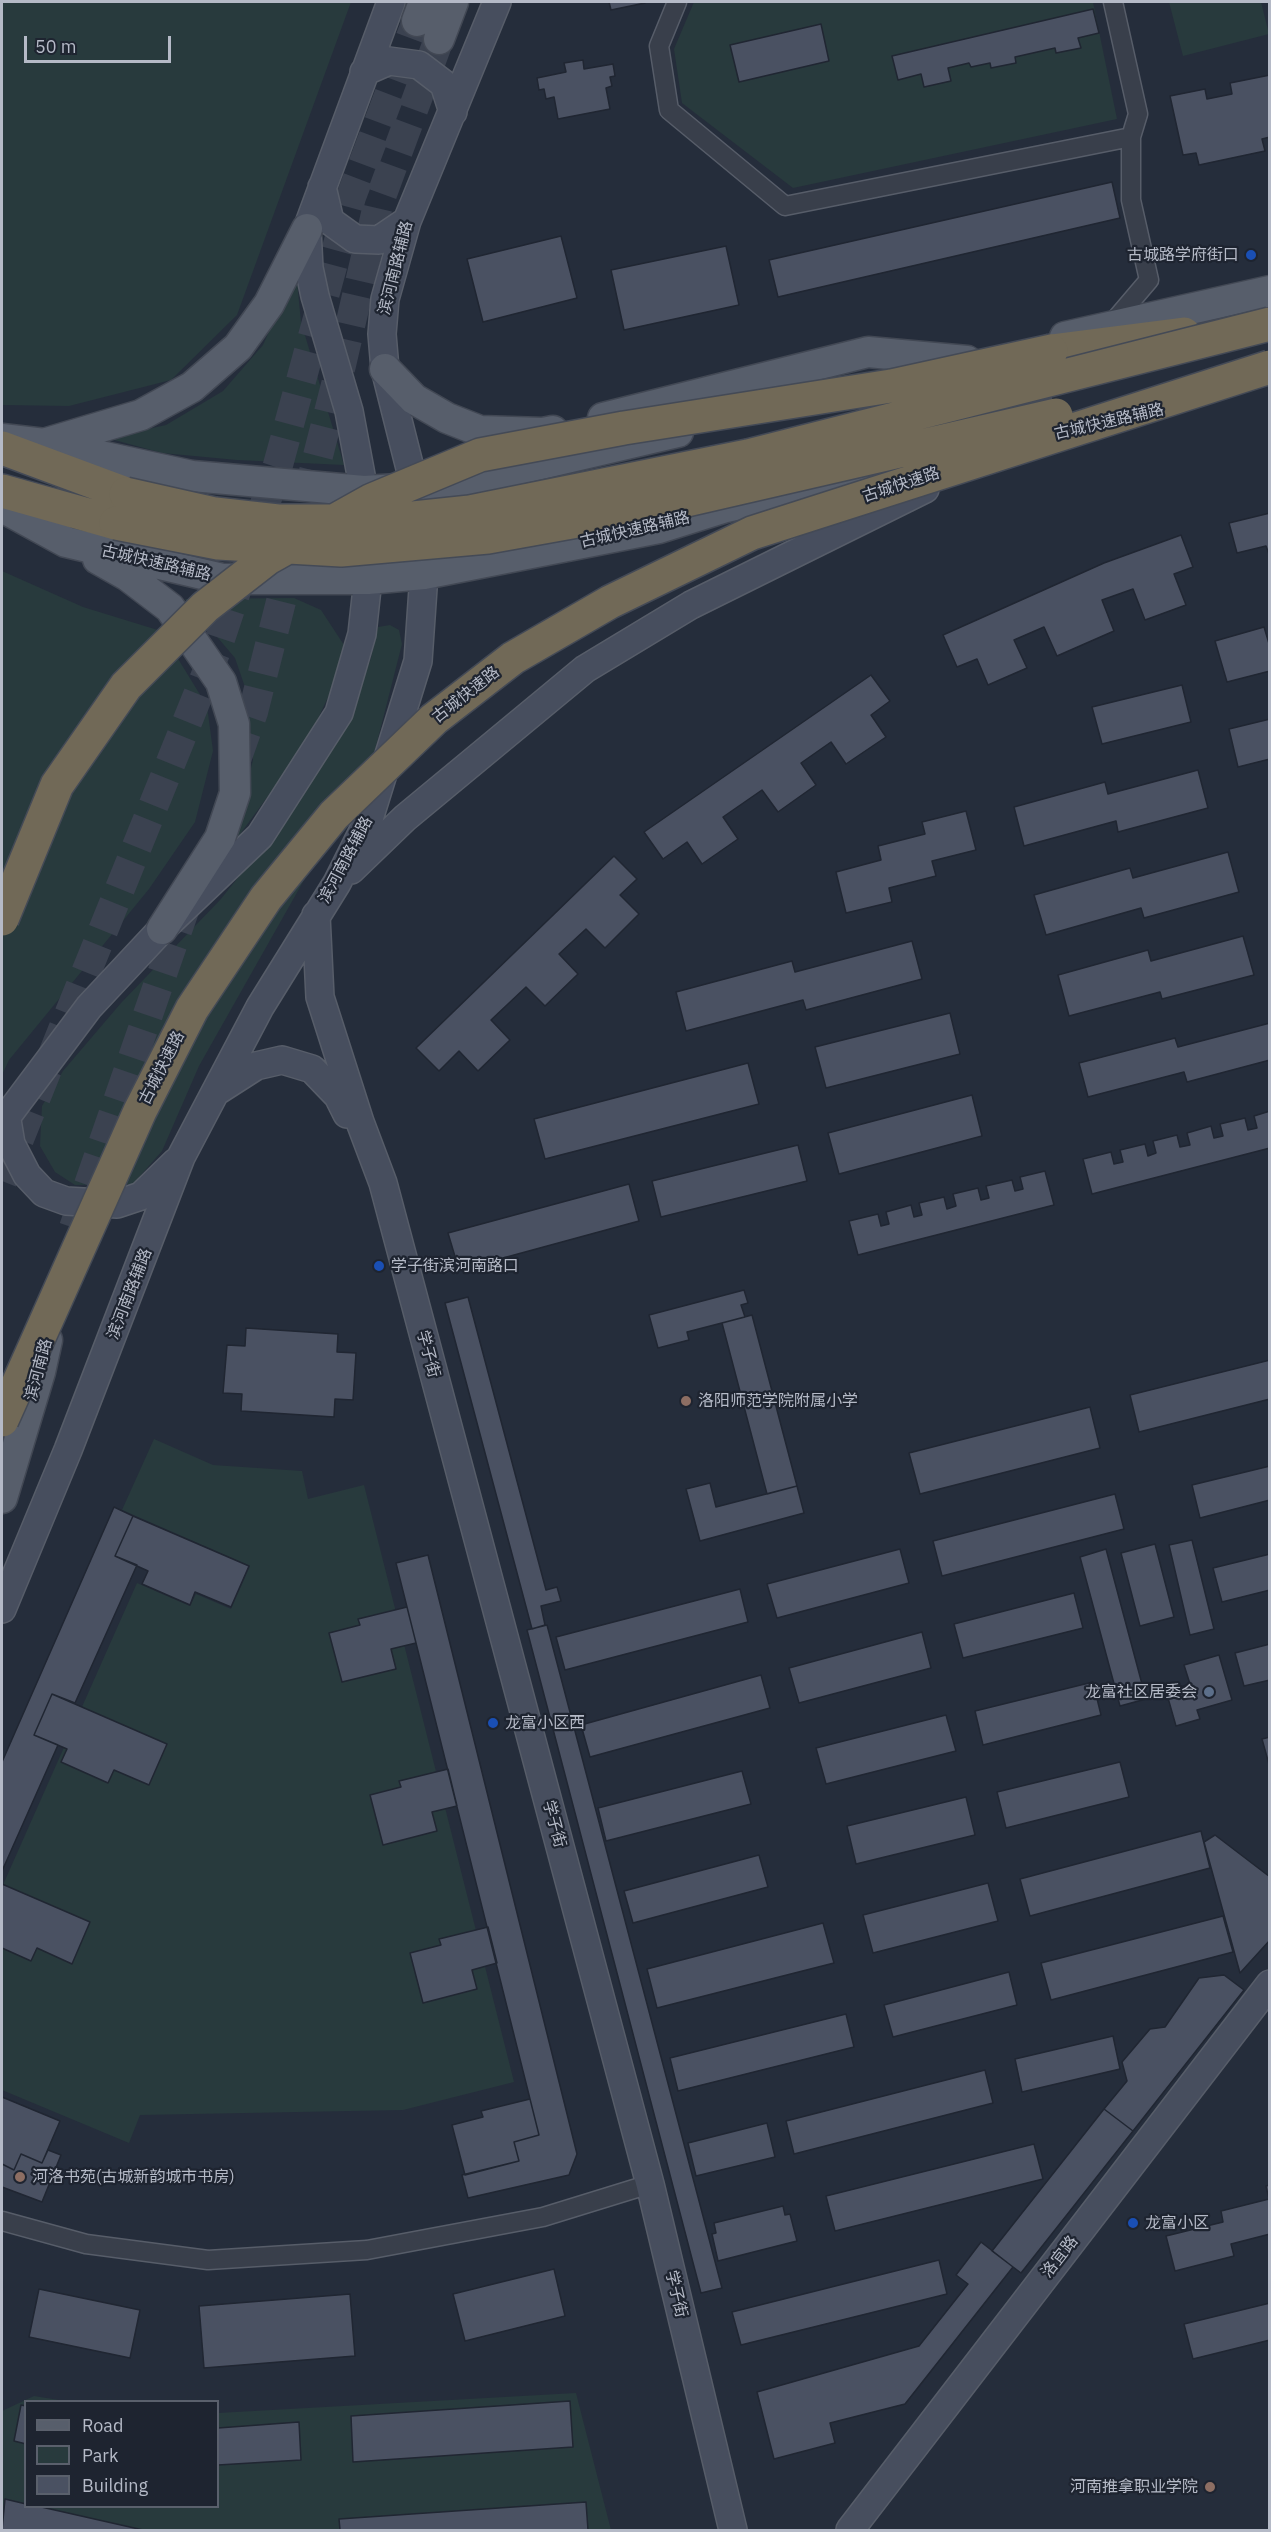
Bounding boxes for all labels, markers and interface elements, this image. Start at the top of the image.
scale bar [27,24,174,62]
text: 50 m [35,35,77,58]
street label: 滨河南路辅路 [375,219,417,317]
place label: 古城路学府街口 [1127,245,1239,265]
marker: 古城路学府街口 [1244,248,1258,262]
street label: 古城快速路辅路 [1052,400,1166,444]
street label: 古城快速路 [860,464,942,506]
street label: 古城快速路辅路 [578,508,692,552]
street label: 古城快速路辅路 [99,541,213,585]
street label: 古城快速路 [429,663,503,727]
street label: 滨河南路辅路 [315,813,377,907]
street label: 古城快速路 [135,1028,189,1108]
street label: 滨河南路辅路 [104,1246,156,1342]
place label: 学子街滨河南路口 [391,1256,519,1276]
marker: 学子街滨河南路口 [372,1259,386,1273]
street label: 学子街 [413,1328,443,1380]
street label: 滨河南路 [21,1337,57,1403]
place label: 洛阳师范学院附属小学 [698,1391,858,1411]
marker: 洛阳师范学院附属小学 [679,1394,693,1408]
place label: 龙富社区居委会 [1085,1682,1197,1702]
marker: 龙富社区居委会 [1202,1685,1216,1699]
place label: 龙富小区西 [505,1713,585,1733]
marker: 龙富小区西 [486,1716,500,1730]
street label: 学子街 [539,1798,569,1850]
place label: 河洛书苑(古城新韵城市书房) [32,2167,235,2187]
marker: 河洛书苑(古城新韵城市书房) [13,2170,27,2184]
place label: 龙富小区 [1145,2213,1209,2233]
marker: 龙富小区 [1126,2216,1140,2230]
street label: 洛宜路 [1038,2232,1082,2282]
street label: 学子街 [661,2268,691,2320]
legend [24,2400,219,2508]
text: Road [82,2414,123,2437]
text: Park [82,2444,118,2467]
text: Building [82,2474,148,2497]
place label: 河南推拿职业学院 [1070,2477,1198,2497]
marker: 河南推拿职业学院 [1203,2480,1217,2494]

